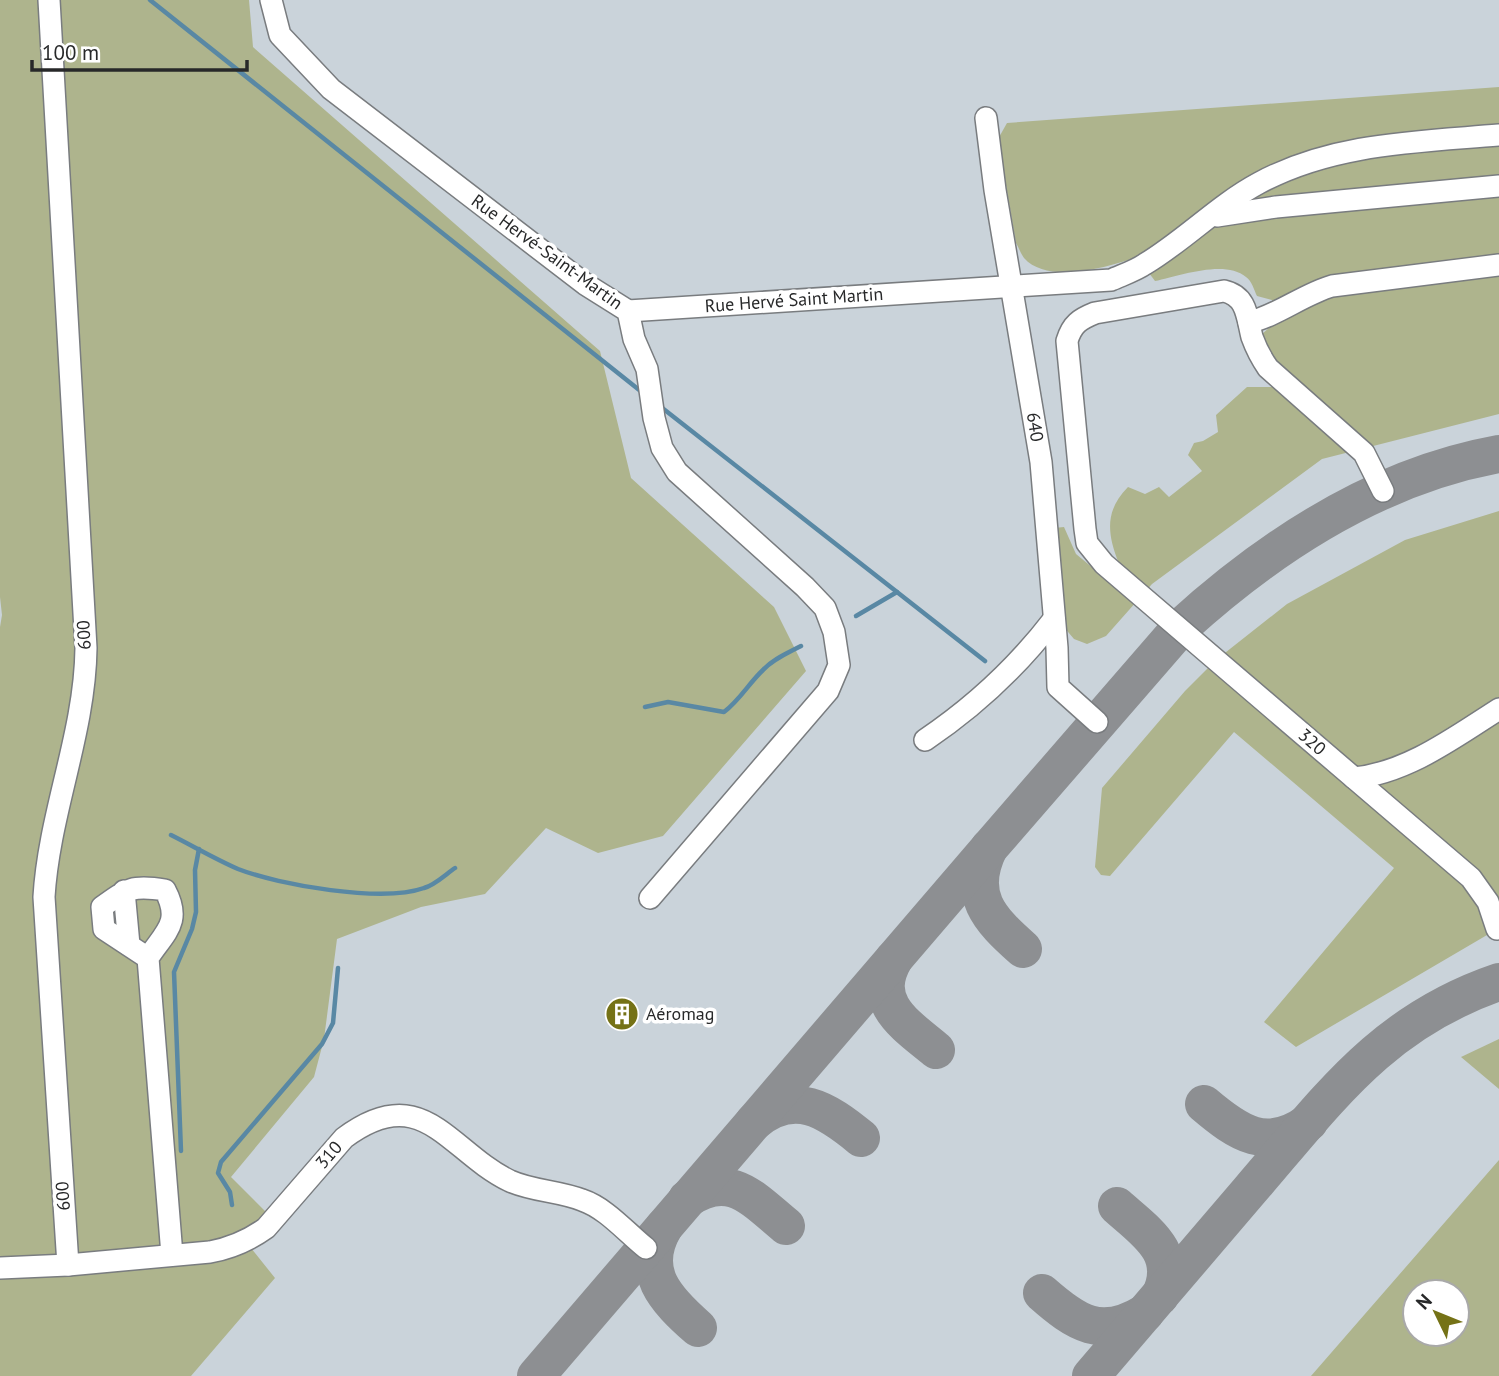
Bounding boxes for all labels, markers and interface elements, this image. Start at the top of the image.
scale bar [32,28,247,72]
text: 100 m [42,39,99,66]
street label: Rue Hervé-Saint-Martin [467,189,627,314]
street label: Rue Hervé Saint Martin [704,282,884,317]
street label: 640 [1022,411,1049,443]
street label: 600 [71,620,96,650]
street label: 320 [1294,723,1331,760]
building icon: Aéromag [603,995,641,1033]
place label: Aéromag [646,1002,714,1025]
street label: 310 [310,1136,347,1173]
street label: 600 [50,1180,75,1212]
north arrow [1401,1278,1471,1348]
text: N [1411,1289,1437,1314]

